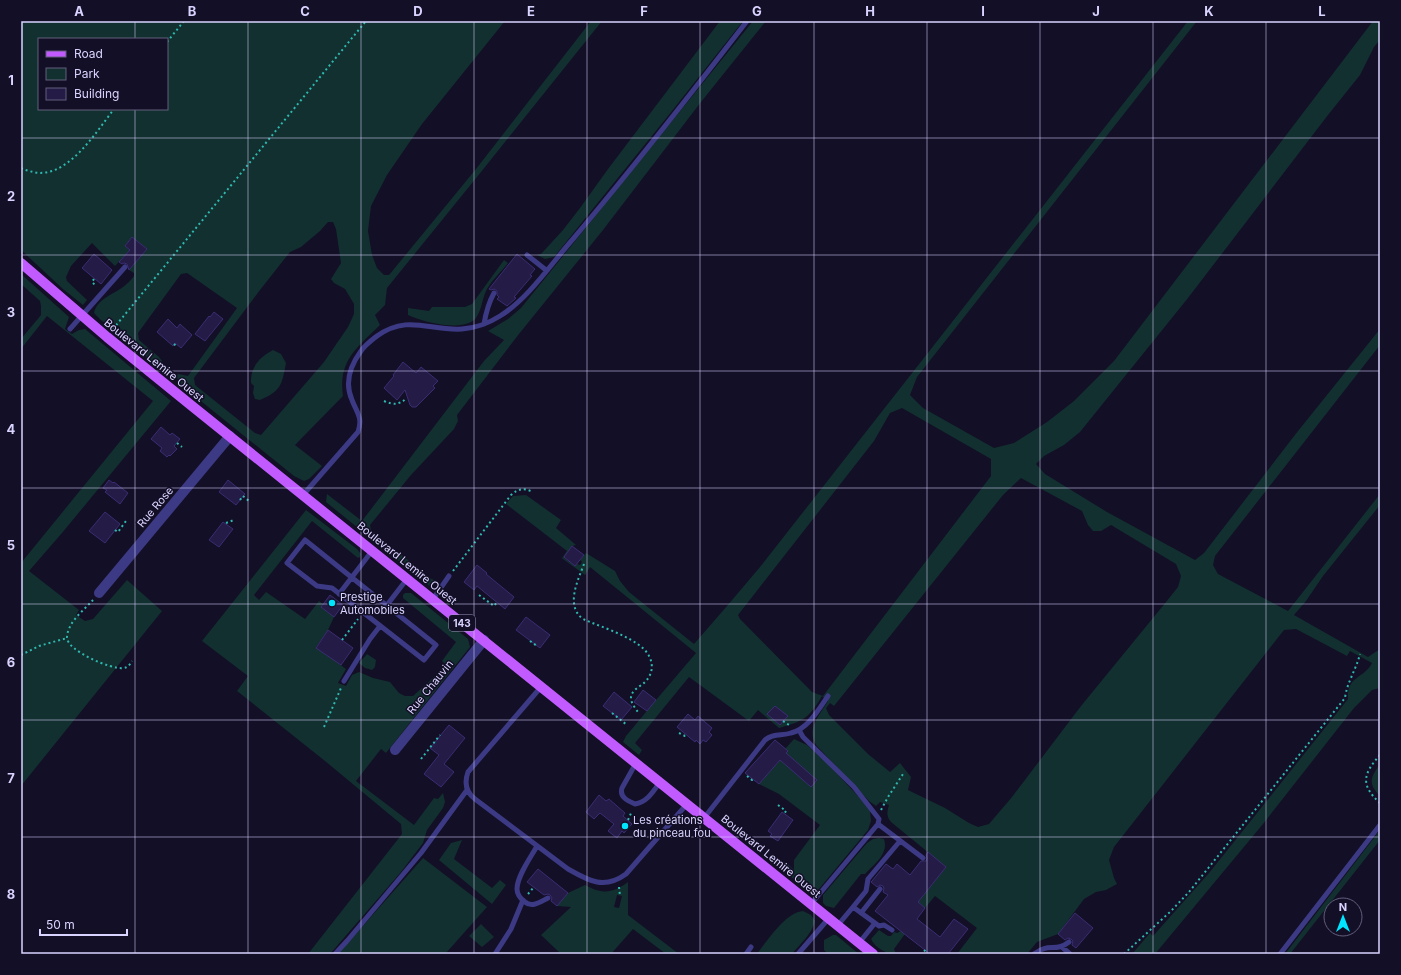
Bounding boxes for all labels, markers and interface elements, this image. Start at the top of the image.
text: A [74,3,84,19]
text: B [188,3,197,19]
text: C [300,3,310,19]
text: D [413,3,423,19]
text: E [527,3,535,19]
text: F [640,3,648,19]
text: G [752,3,762,19]
text: H [865,3,875,19]
text: I [981,3,985,19]
text: J [1092,3,1100,19]
text: K [1204,3,1214,19]
text: L [1318,3,1326,19]
legend [38,38,168,110]
text: Road [74,46,103,61]
text: Park [74,66,100,81]
text: 1 [8,72,14,88]
text: Building [74,86,119,101]
text: 2 [7,188,15,204]
text: 3 [7,304,15,320]
street label: Boulevard Lemire Ouest [101,315,207,405]
text: 4 [7,421,16,437]
street label: Rue Rose [134,484,176,530]
street label: Boulevard Lemire Ouest [354,518,460,608]
text: 5 [7,537,15,553]
place label: Prestige Automobiles [340,590,405,617]
marker: Prestige Automobiles [327,598,337,608]
road number: 143 [449,615,475,631]
text: 6 [7,654,15,670]
street label: Rue Chauvin [404,657,456,717]
text: 7 [7,770,15,786]
street label: Boulevard Lemire Ouest [718,811,824,901]
place label: Les créations du pinceau fou [633,813,711,840]
marker: Les créations du pinceau fou [620,821,630,831]
text: 8 [7,886,15,902]
north arrow [1323,897,1363,937]
text: N [1339,900,1347,914]
scale bar [40,911,127,937]
text: 50 m [46,917,75,932]

